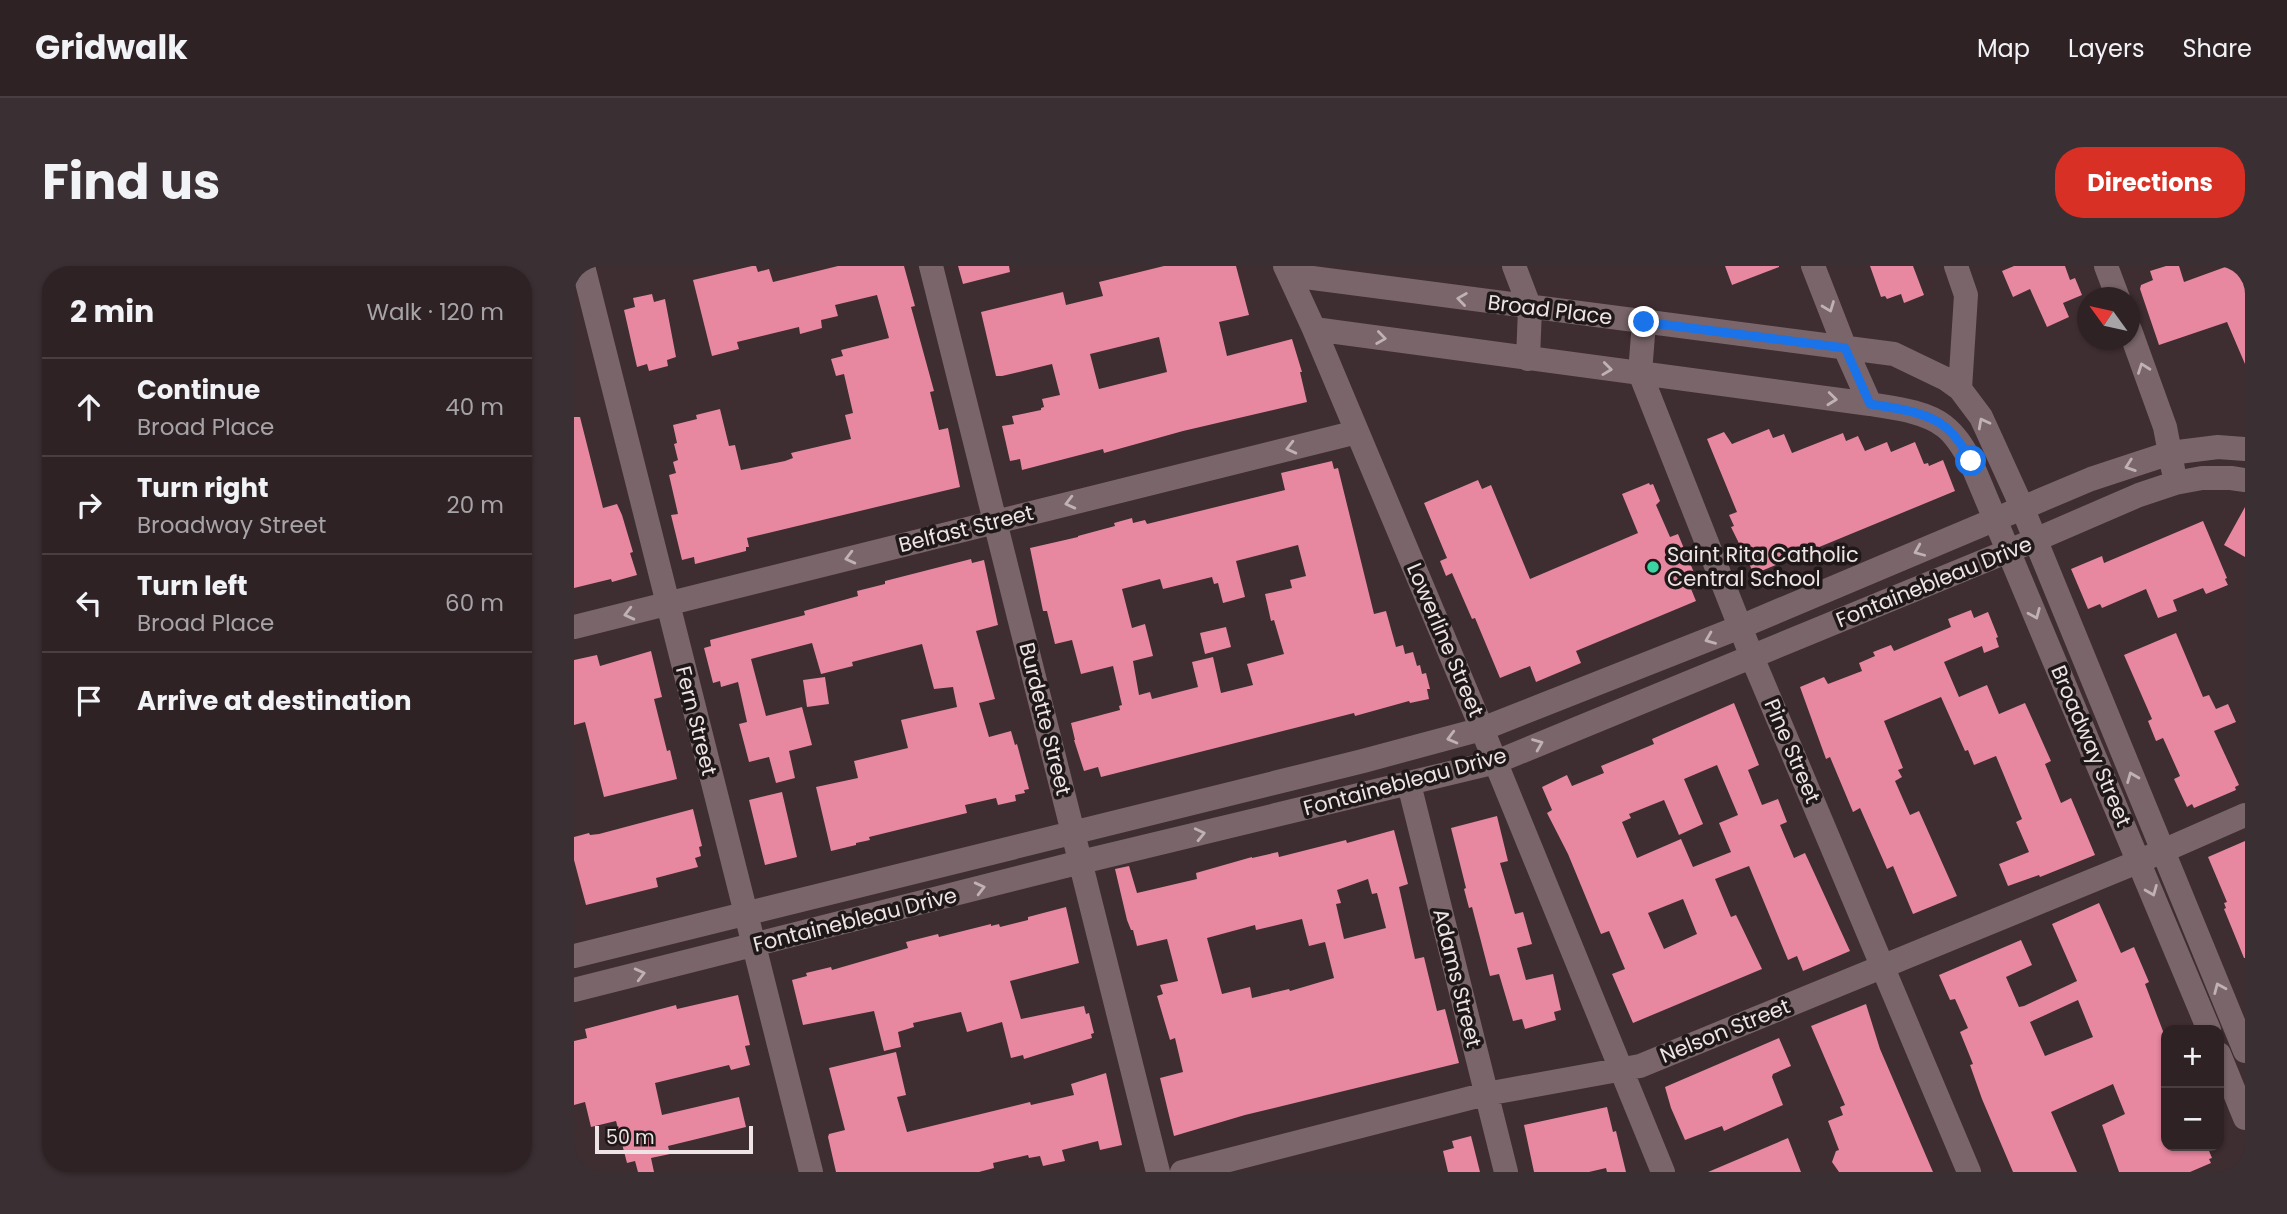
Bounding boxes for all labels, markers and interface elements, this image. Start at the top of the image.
text: Gridwalk [35,24,188,71]
text: Map [1977,32,2030,65]
text: Layers [2068,32,2144,65]
text: Share [2182,32,2252,65]
button: Directions [2055,147,2245,218]
text: Find us [42,148,220,216]
street label: Broad Place [1486,287,1614,332]
north arrow [2077,287,2140,350]
text: 2 min [70,290,154,333]
one-way arrow [1456,291,1468,306]
text: Walk · 120 m [366,296,504,328]
one-way arrow [1820,301,1834,313]
route end [1628,306,1659,337]
one-way arrow [1376,330,1387,345]
one-way arrow [1601,361,1613,376]
one-way arrow [2138,362,2152,374]
text: Continue [137,372,260,408]
icon: ahead [70,388,108,426]
text: 40 m [445,391,504,423]
one-way arrow [1826,392,1838,407]
text: Broad Place [137,411,274,443]
one-way arrow [1978,418,1991,430]
one-way arrow [1285,440,1297,454]
route start [1955,445,1986,476]
one-way arrow [2125,458,2137,472]
text: Turn right [137,470,269,506]
icon: right [70,486,108,524]
text: 20 m [446,489,504,521]
one-way arrow [1064,495,1076,509]
street label: Belfast Street [895,498,1036,559]
text: Broadway Street [137,509,326,541]
street label: Fontainebleau Drive [1831,529,2036,634]
place label: Saint Rita Catholic Central School [1667,540,1859,593]
one-way arrow [1914,542,1926,556]
one-way arrow [844,550,856,564]
street label: Lowerline Street [1400,558,1491,721]
marker: Saint Rita Catholic Central School [1645,559,1661,575]
text: Turn left [137,568,248,604]
icon: left [70,584,108,622]
text: 60 m [445,587,504,619]
one-way arrow [623,606,635,620]
text: Broad Place [137,607,274,639]
one-way arrow [2027,607,2041,619]
one-way arrow [1704,630,1716,644]
street label: Burdette Street [1012,639,1079,798]
street label: Broadway Street [2044,661,2139,831]
street label: Fern Street [669,663,724,779]
icon: arrive [70,682,108,720]
text: Arrive at destination [137,683,412,719]
street label: Pine Street [1757,694,1827,808]
one-way arrow [1446,729,1458,744]
one-way arrow [1531,738,1544,752]
street label: Fontainebleau Drive [1300,740,1510,823]
one-way arrow [2126,772,2140,784]
one-way arrow [1194,828,1206,842]
street label: Fontainebleau Drive [750,880,960,959]
one-way arrow [973,882,985,896]
one-way arrow [2144,885,2158,897]
street label: Adams Street [1426,905,1489,1050]
one-way arrow [634,968,646,982]
one-way arrow [2213,982,2227,995]
street label: Nelson Street [1655,991,1794,1070]
map controls [2161,1025,2224,1151]
button: + [2161,1025,2224,1088]
button: − [2161,1088,2224,1151]
scale bar [595,1123,752,1155]
text: 50 m [606,1124,655,1151]

